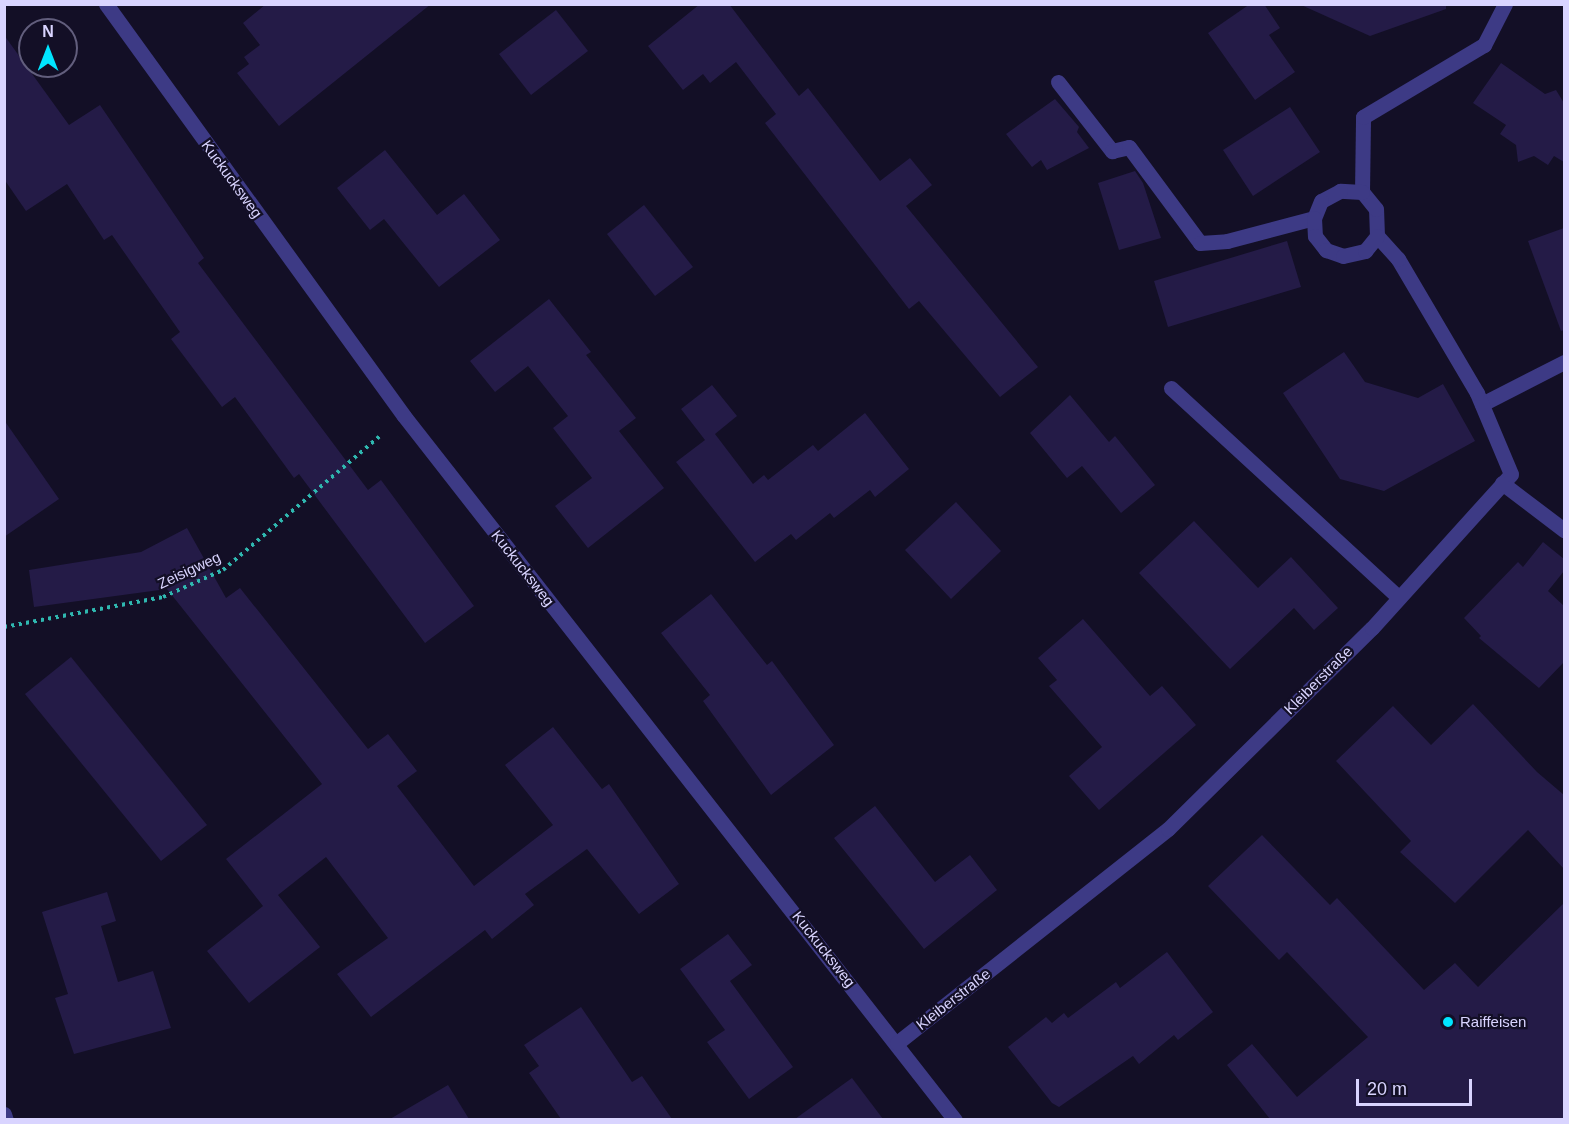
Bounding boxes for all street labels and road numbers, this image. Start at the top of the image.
street label: Kuckucksweg [198,137,266,221]
street label: Kuckucksweg [488,526,558,610]
street label: Zeisigweg [155,548,223,592]
street label: Kleiberstraße [1280,642,1356,718]
street label: Kuckucksweg [789,907,859,991]
street label: Kleiberstraße [912,964,994,1034]

